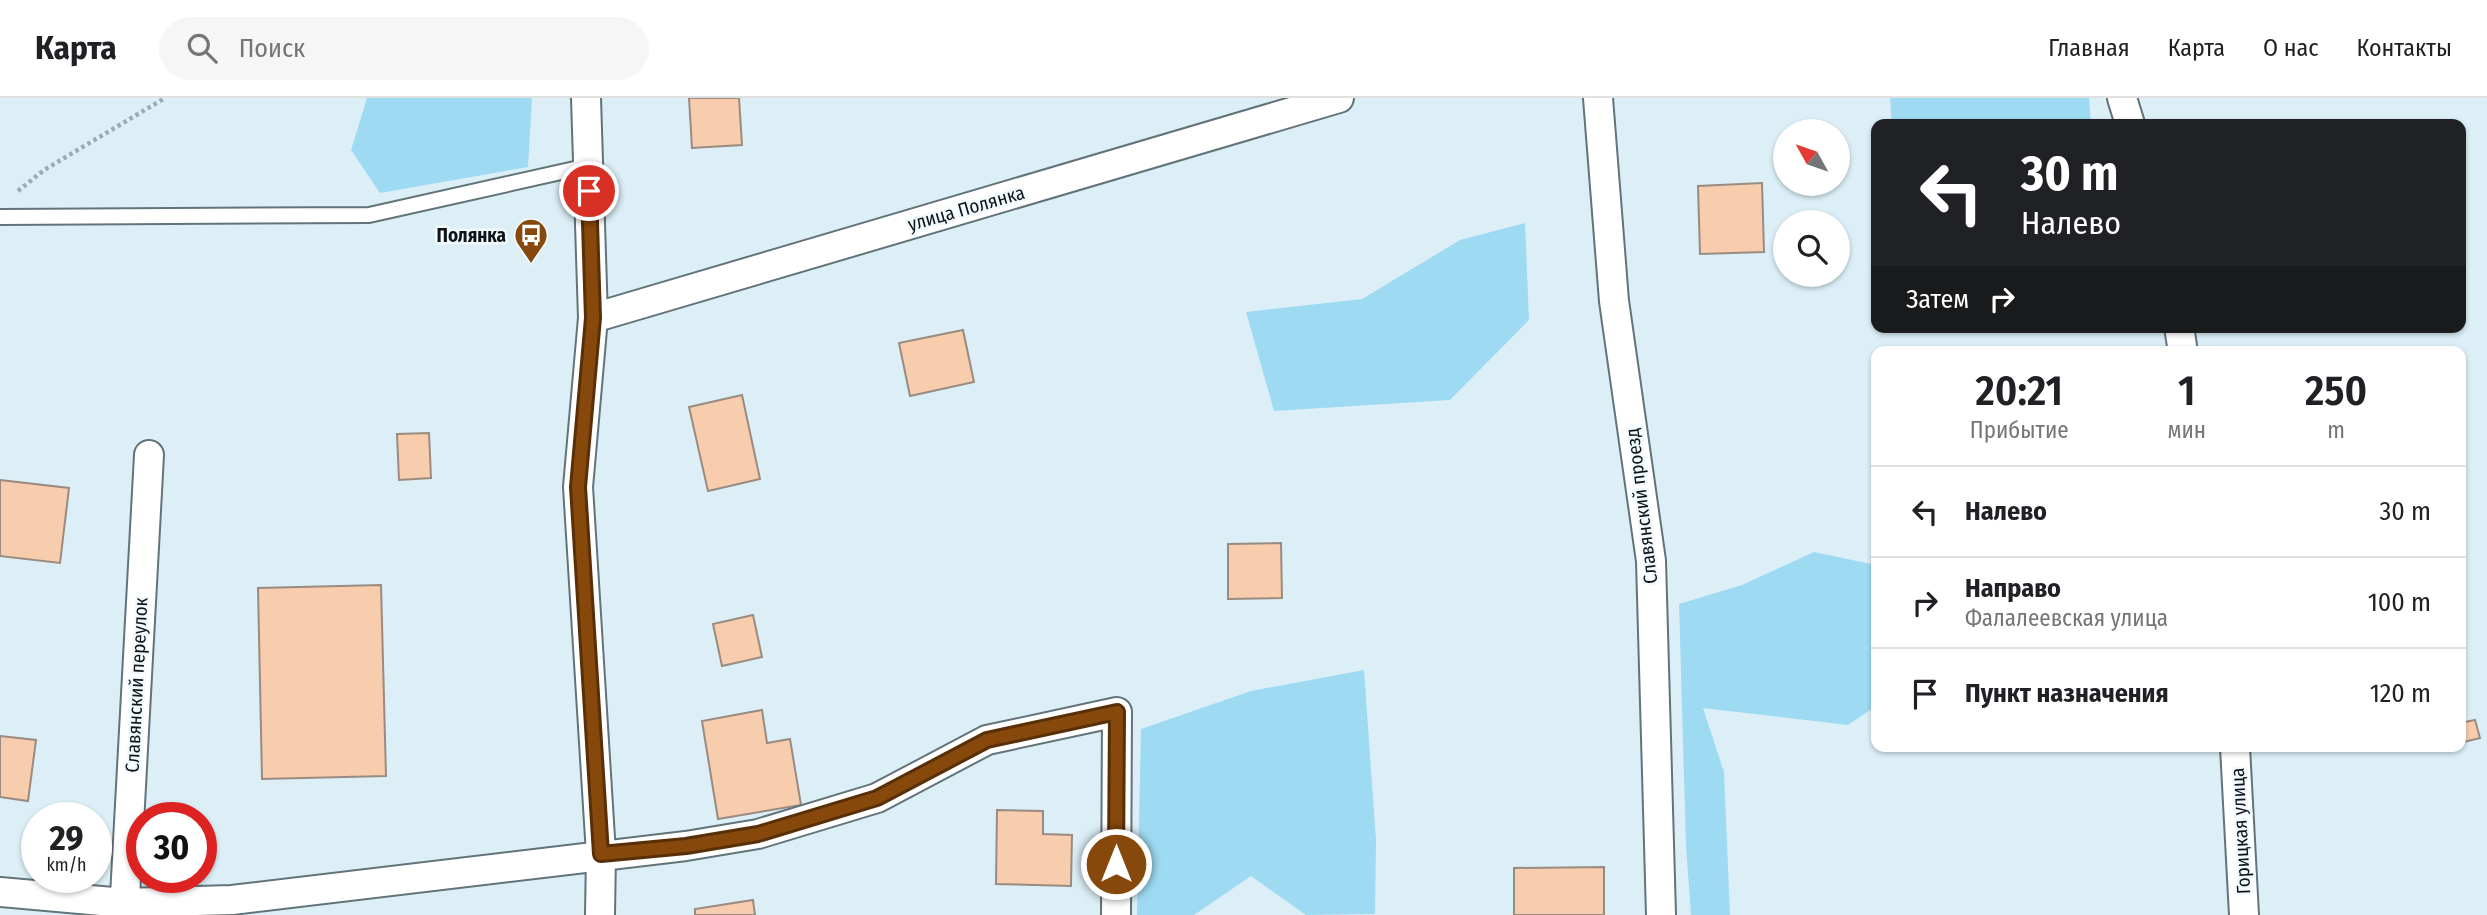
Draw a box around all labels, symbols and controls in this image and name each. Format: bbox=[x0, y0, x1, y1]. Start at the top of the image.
search box bbox=[159, 17, 649, 80]
text: Карта bbox=[35, 28, 117, 68]
icon: search bbox=[183, 29, 221, 67]
text: Поиск bbox=[239, 33, 305, 64]
text: Главная bbox=[2048, 34, 2130, 62]
text: Карта bbox=[2168, 34, 2225, 62]
text: О нас bbox=[2263, 34, 2318, 62]
text: Контакты bbox=[2356, 34, 2452, 62]
north arrow bbox=[1773, 119, 1850, 196]
map controls bbox=[1773, 119, 1850, 287]
text: 30 m bbox=[2021, 144, 2119, 203]
icon: left bbox=[1906, 147, 1997, 238]
pin bbox=[559, 161, 619, 221]
icon: arrive bbox=[570, 172, 608, 210]
street label: улица Полянка bbox=[905, 181, 1027, 236]
text: Налево bbox=[2021, 204, 2121, 242]
button: search bbox=[1773, 210, 1850, 287]
bus stop icon: Полянка bbox=[512, 216, 550, 265]
place label: Полянка bbox=[436, 224, 506, 247]
icon: right bbox=[1983, 280, 2021, 318]
text: Затем bbox=[1906, 284, 1969, 315]
text: 20:21 bbox=[1976, 366, 2063, 416]
text: 1 bbox=[2178, 366, 2196, 416]
text: 250 bbox=[2305, 366, 2367, 416]
text: Прибытие bbox=[1970, 416, 2069, 444]
text: мин bbox=[2167, 416, 2206, 444]
text: m bbox=[2327, 416, 2345, 444]
street label: Славянский проезд bbox=[1621, 427, 1662, 585]
icon: left bbox=[1906, 493, 1944, 531]
text: Налево bbox=[1965, 496, 2047, 527]
text: 30 m bbox=[2380, 496, 2431, 527]
text: Направо bbox=[1965, 573, 2061, 604]
icon: right bbox=[1906, 584, 1944, 622]
text: 100 m bbox=[2368, 587, 2431, 618]
street label: Славянский переулок bbox=[120, 597, 153, 773]
text: Фалалеевская улица bbox=[1965, 604, 2168, 632]
icon: arrive bbox=[1906, 675, 1944, 713]
text: Пункт назначения bbox=[1965, 678, 2169, 709]
text: 120 m bbox=[2370, 678, 2431, 709]
street label: Горицкая улица bbox=[2226, 767, 2255, 895]
speed limit sign: 30 bbox=[126, 802, 217, 893]
text: 29 bbox=[49, 817, 84, 859]
position arrow bbox=[1079, 827, 1153, 901]
text: km/h bbox=[46, 854, 87, 876]

